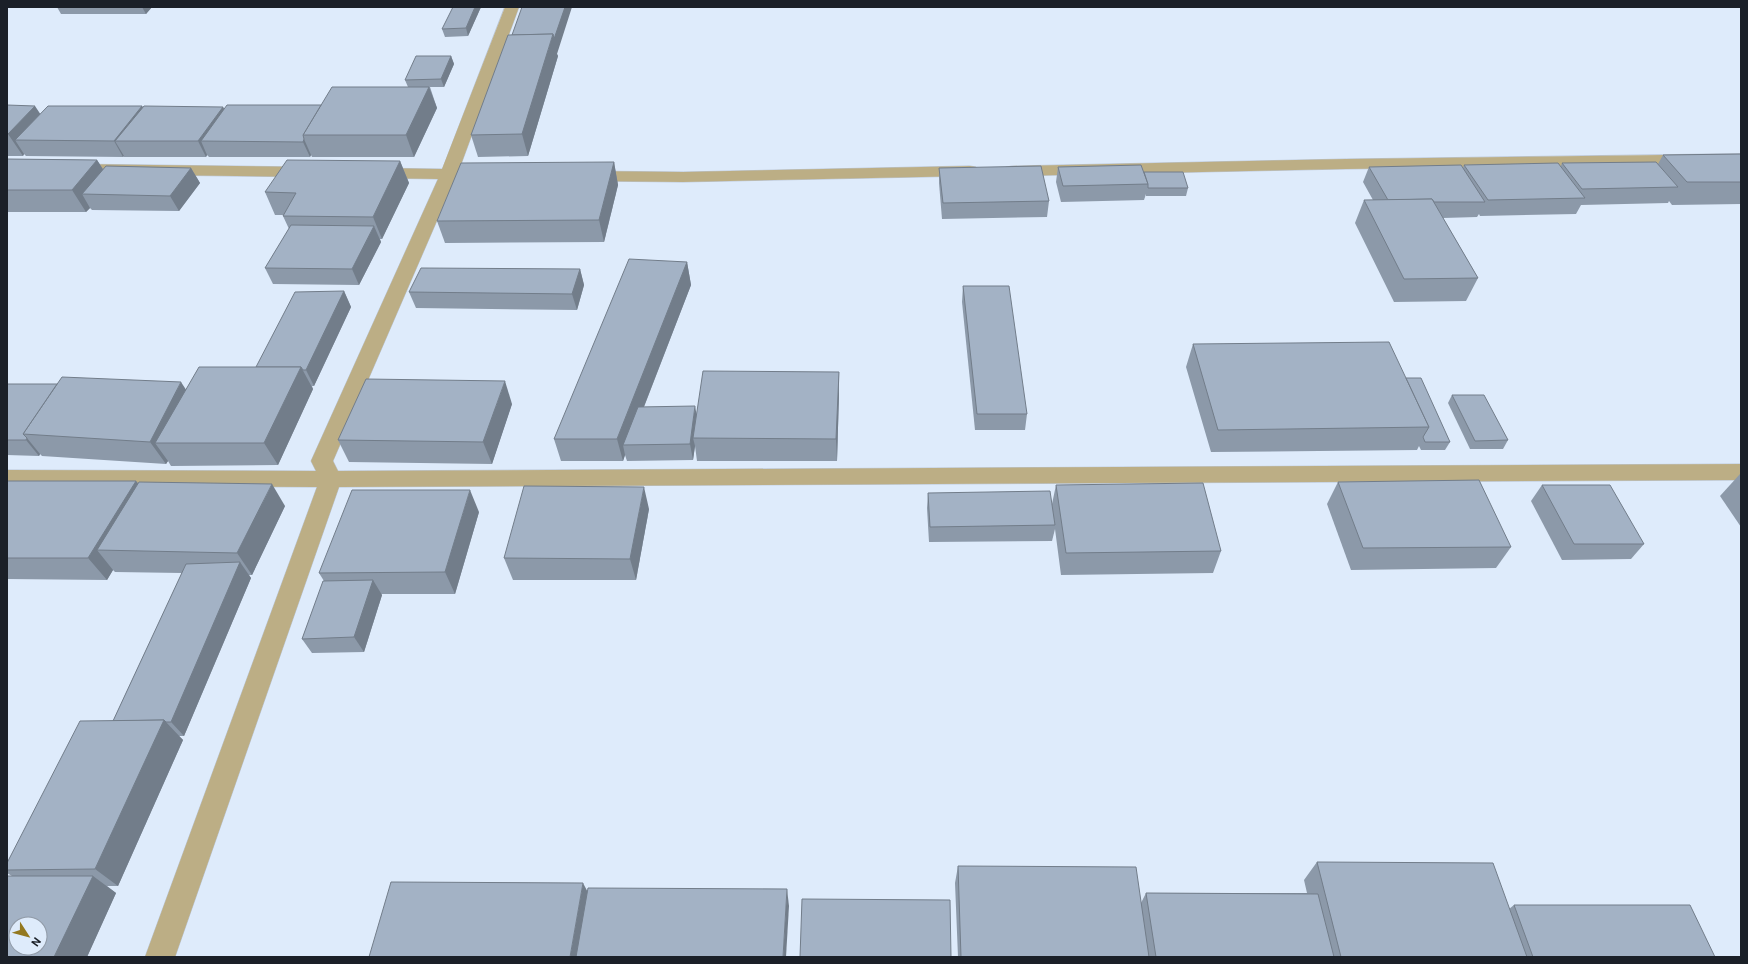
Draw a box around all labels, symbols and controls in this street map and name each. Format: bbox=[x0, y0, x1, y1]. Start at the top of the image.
north arrow bbox=[8, 916, 48, 956]
text: N bbox=[28, 935, 43, 949]

